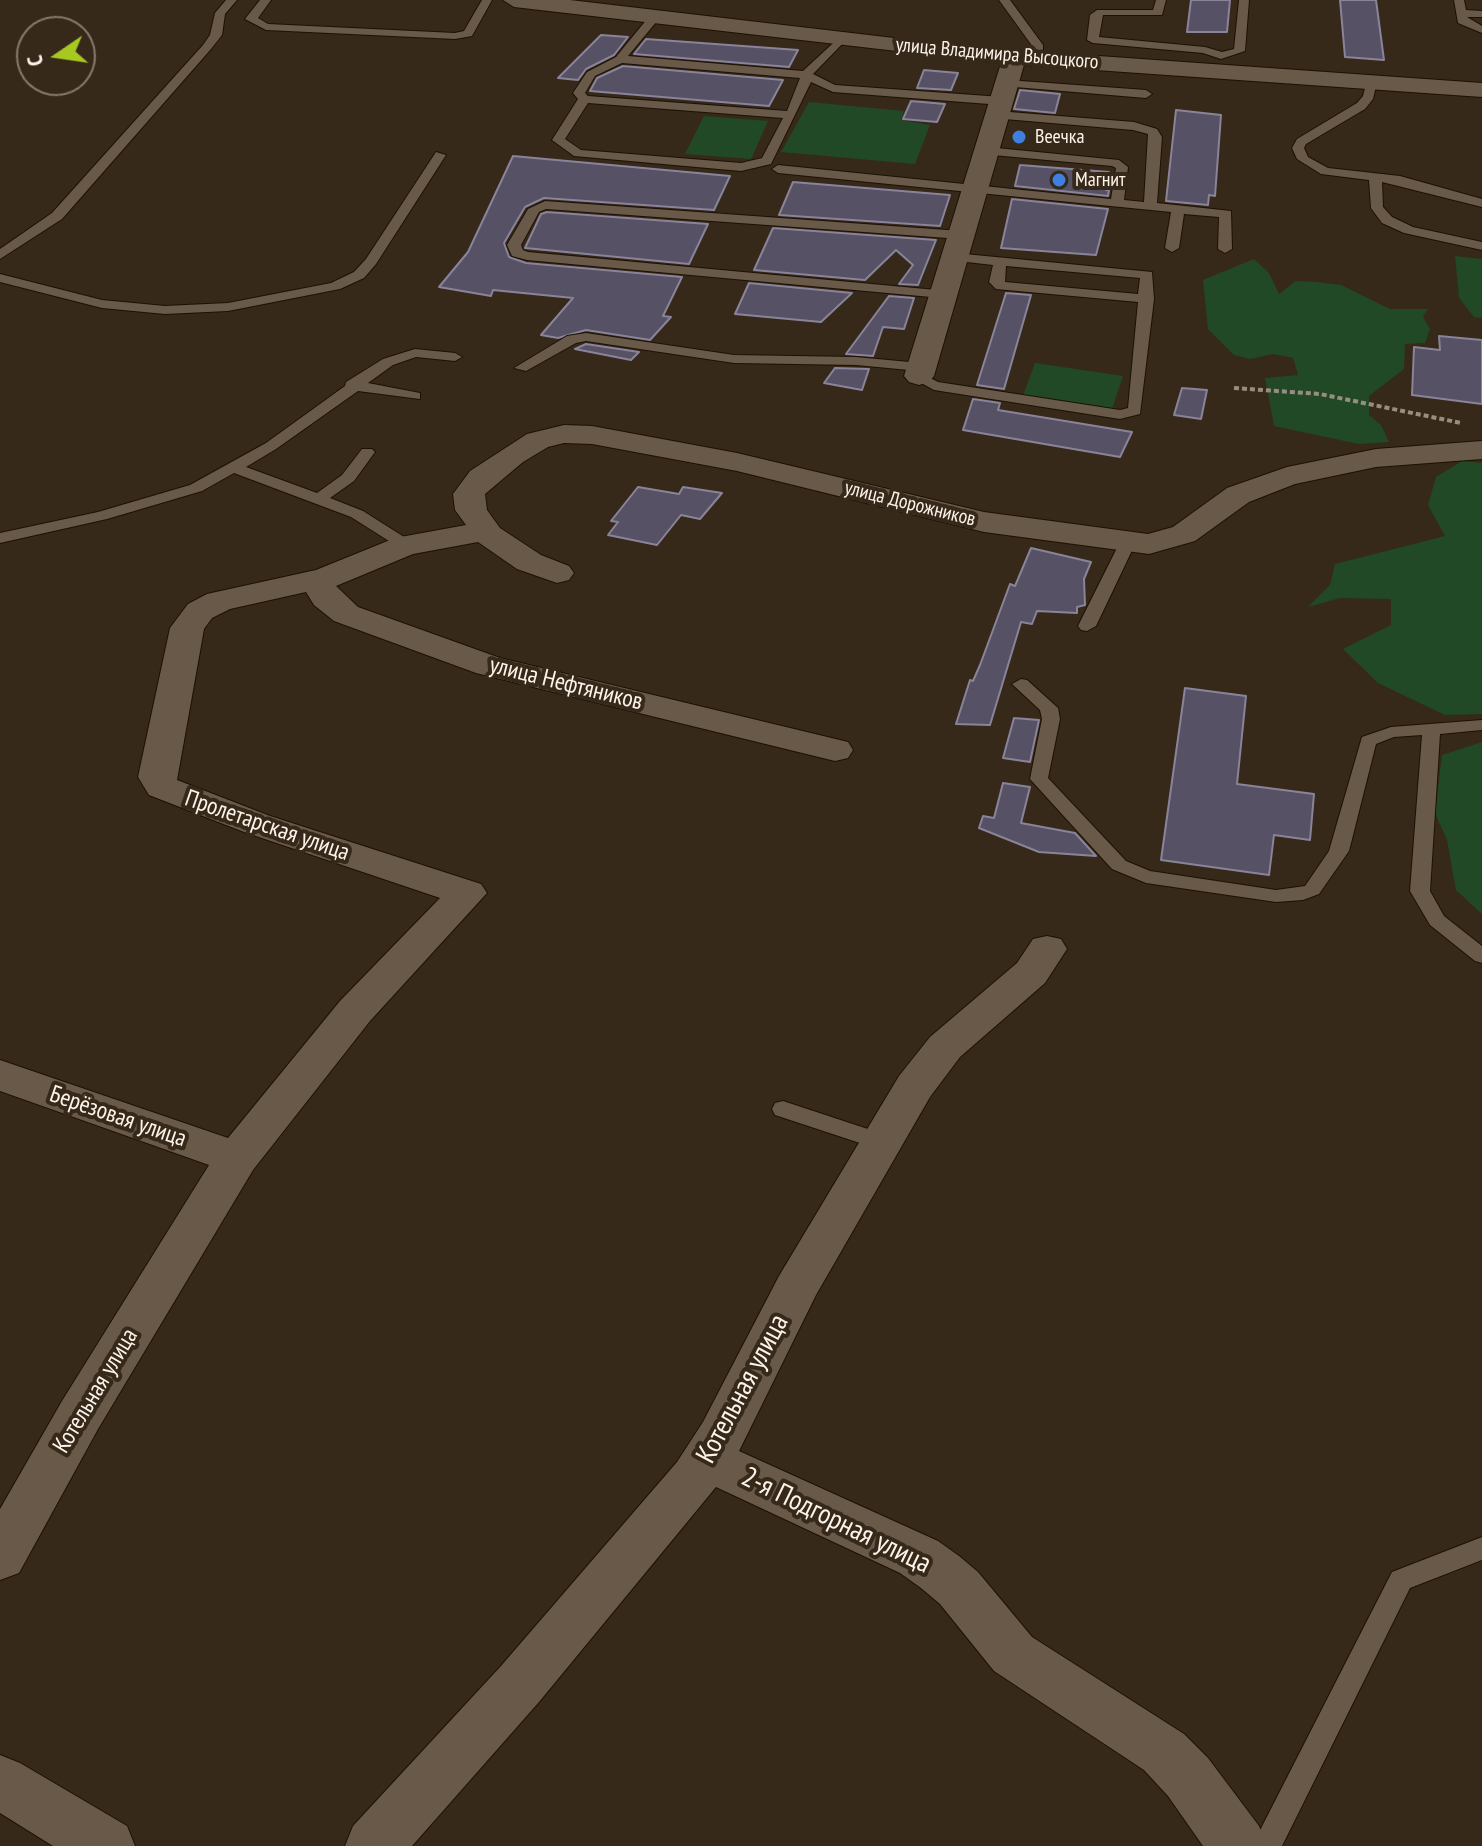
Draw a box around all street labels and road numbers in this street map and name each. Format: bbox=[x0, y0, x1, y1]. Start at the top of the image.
street label: улица Владимира Высоцкого bbox=[895, 33, 1099, 75]
street label: улица Дорожников bbox=[842, 476, 978, 532]
street label: улица Нефтяников bbox=[486, 651, 646, 717]
street label: Пролетарская улица bbox=[181, 784, 353, 868]
street label: Берёзовая улица bbox=[46, 1080, 190, 1154]
street label: Котельная улица bbox=[690, 1309, 796, 1469]
street label: Котельная улица bbox=[48, 1324, 144, 1458]
street label: 2-я Подгорная улица bbox=[736, 1461, 936, 1581]

